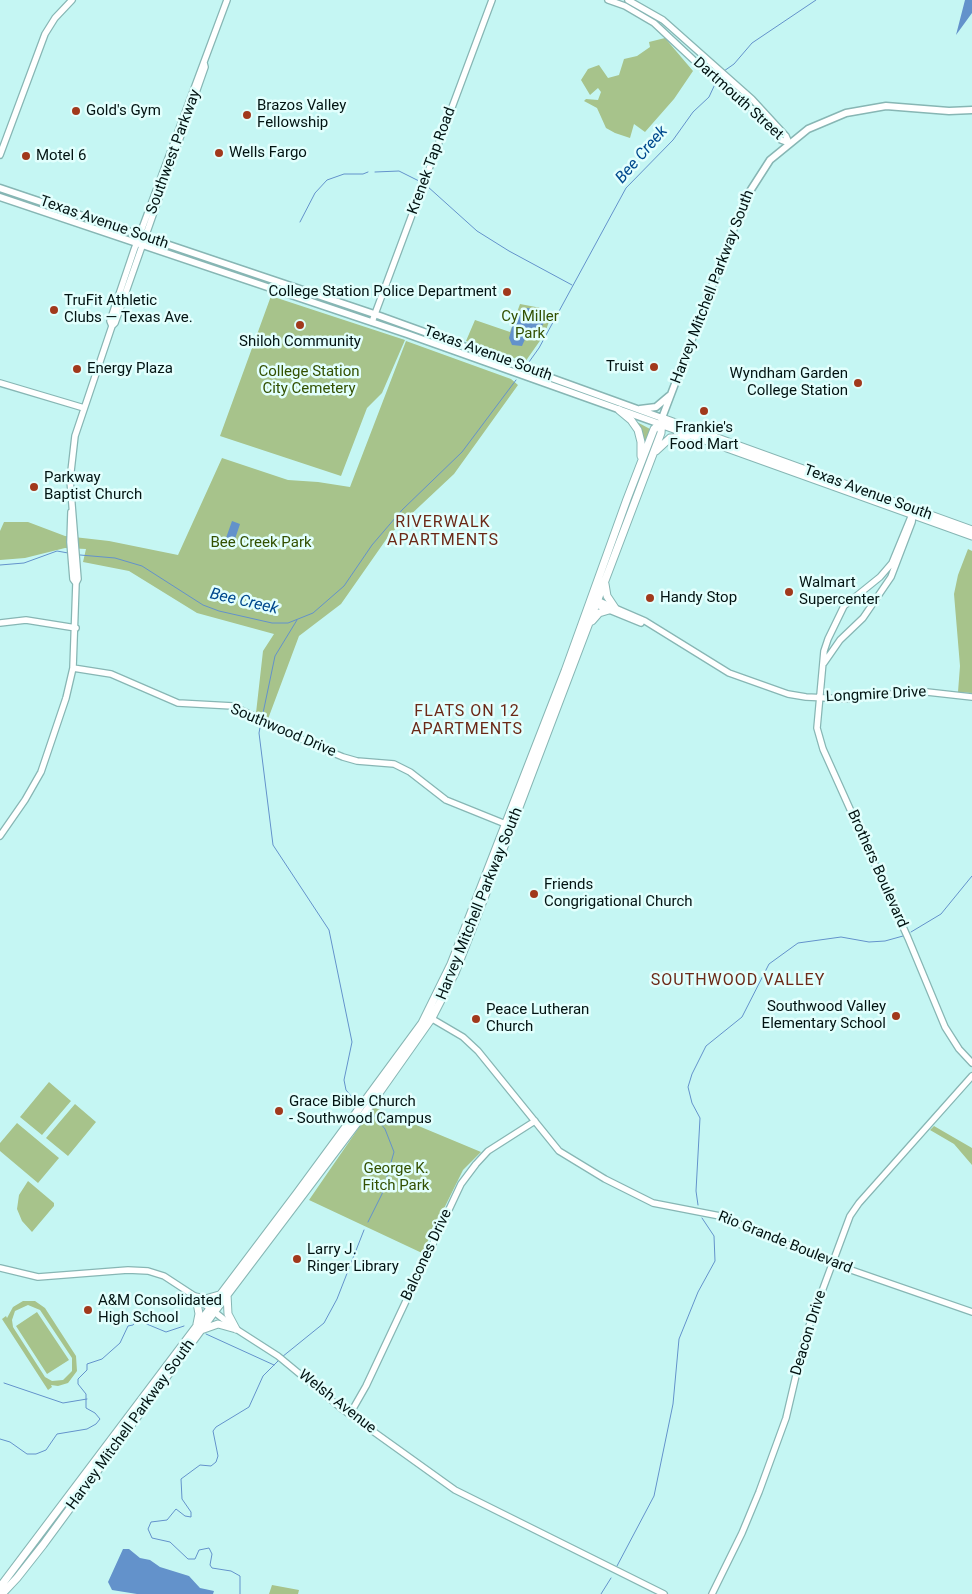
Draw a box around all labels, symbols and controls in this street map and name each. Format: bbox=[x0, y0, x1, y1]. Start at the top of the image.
street label: Dartmouth Street bbox=[689, 54, 787, 144]
street label: Southwest Parkway bbox=[143, 87, 205, 217]
place label: Brazos Valley Fellowship bbox=[257, 97, 346, 132]
place label: Gold's Gym bbox=[86, 102, 161, 120]
marker: Gold's Gym bbox=[70, 105, 82, 117]
street label: Krenek Tap Road bbox=[404, 105, 460, 217]
marker: Brazos Valley Fellowship bbox=[241, 109, 253, 121]
water label: Bee Creek bbox=[612, 122, 672, 188]
place label: Wells Fargo bbox=[229, 144, 307, 162]
place label: Motel 6 bbox=[36, 147, 86, 165]
marker: Wells Fargo bbox=[213, 147, 225, 159]
marker: Motel 6 bbox=[20, 150, 32, 162]
street label: Harvey Mitchell Parkway South bbox=[668, 188, 758, 386]
street label: Texas Avenue South bbox=[37, 193, 171, 253]
place label: College Station Police Department bbox=[268, 283, 497, 301]
marker: College Station Police Department bbox=[501, 286, 513, 298]
place label: TruFit Athletic Clubs — Texas Ave. bbox=[64, 292, 193, 327]
marker: TruFit Athletic Clubs — Texas Ave. bbox=[48, 304, 60, 316]
park label: Cy Miller Park bbox=[501, 308, 559, 343]
marker: Shiloh Community bbox=[294, 319, 306, 331]
street label: Texas Avenue South bbox=[422, 322, 554, 386]
place label: Shiloh Community bbox=[239, 333, 361, 351]
place label: Truist bbox=[606, 358, 644, 376]
place label: Energy Plaza bbox=[87, 360, 173, 378]
marker: Truist bbox=[648, 361, 660, 373]
marker: Energy Plaza bbox=[71, 363, 83, 375]
park label: College Station City Cemetery bbox=[258, 363, 360, 398]
place label: Wyndham Garden College Station bbox=[730, 365, 848, 400]
marker: Wyndham Garden College Station bbox=[852, 377, 864, 389]
marker: Frankie's Food Mart bbox=[698, 405, 710, 417]
place label: Frankie's Food Mart bbox=[669, 419, 739, 454]
street label: Texas Avenue South bbox=[802, 461, 934, 525]
place label: Parkway Baptist Church bbox=[44, 469, 142, 504]
marker: Parkway Baptist Church bbox=[28, 481, 40, 493]
district label: RIVERWALK APARTMENTS bbox=[386, 513, 500, 551]
park label: Bee Creek Park bbox=[210, 534, 312, 552]
place label: Walmart Supercenter bbox=[799, 574, 880, 609]
water label: Bee Creek bbox=[208, 585, 280, 619]
marker: Walmart Supercenter bbox=[783, 586, 795, 598]
place label: Handy Stop bbox=[660, 589, 737, 607]
marker: Handy Stop bbox=[644, 592, 656, 604]
street label: Longmire Drive bbox=[825, 683, 927, 707]
street label: Southwood Drive bbox=[227, 701, 339, 761]
district label: FLATS ON 12 APARTMENTS bbox=[410, 702, 524, 740]
street label: Harvey Mitchell Parkway South bbox=[433, 805, 527, 1003]
street label: Brothers Boulevard bbox=[843, 807, 911, 931]
place label: Friends Congrigational Church bbox=[544, 876, 693, 911]
marker: Friends Congrigational Church bbox=[528, 888, 540, 900]
district label: SOUTHWOOD VALLEY bbox=[649, 971, 827, 991]
place label: Southwood Valley Elementary School bbox=[762, 998, 886, 1033]
place label: Peace Lutheran Church bbox=[486, 1001, 589, 1036]
marker: Southwood Valley Elementary School bbox=[890, 1010, 902, 1022]
marker: Peace Lutheran Church bbox=[470, 1013, 482, 1025]
place label: Grace Bible Church - Southwood Campus bbox=[289, 1093, 432, 1128]
marker: Grace Bible Church - Southwood Campus bbox=[273, 1105, 285, 1117]
park label: George K. Fitch Park bbox=[363, 1160, 429, 1195]
street label: Balcones Drive bbox=[398, 1206, 456, 1304]
street label: Rio Grande Boulevard bbox=[715, 1208, 855, 1278]
place label: Larry J. Ringer Library bbox=[307, 1241, 399, 1276]
marker: Larry J. Ringer Library bbox=[291, 1253, 303, 1265]
street label: Deacon Drive bbox=[788, 1288, 830, 1378]
place label: A&M Consolidated High School bbox=[98, 1292, 222, 1327]
marker: A&M Consolidated High School bbox=[82, 1304, 94, 1316]
street label: Harvey Mitchell Parkway South bbox=[63, 1336, 199, 1514]
street label: Welsh Avenue bbox=[295, 1366, 379, 1438]

